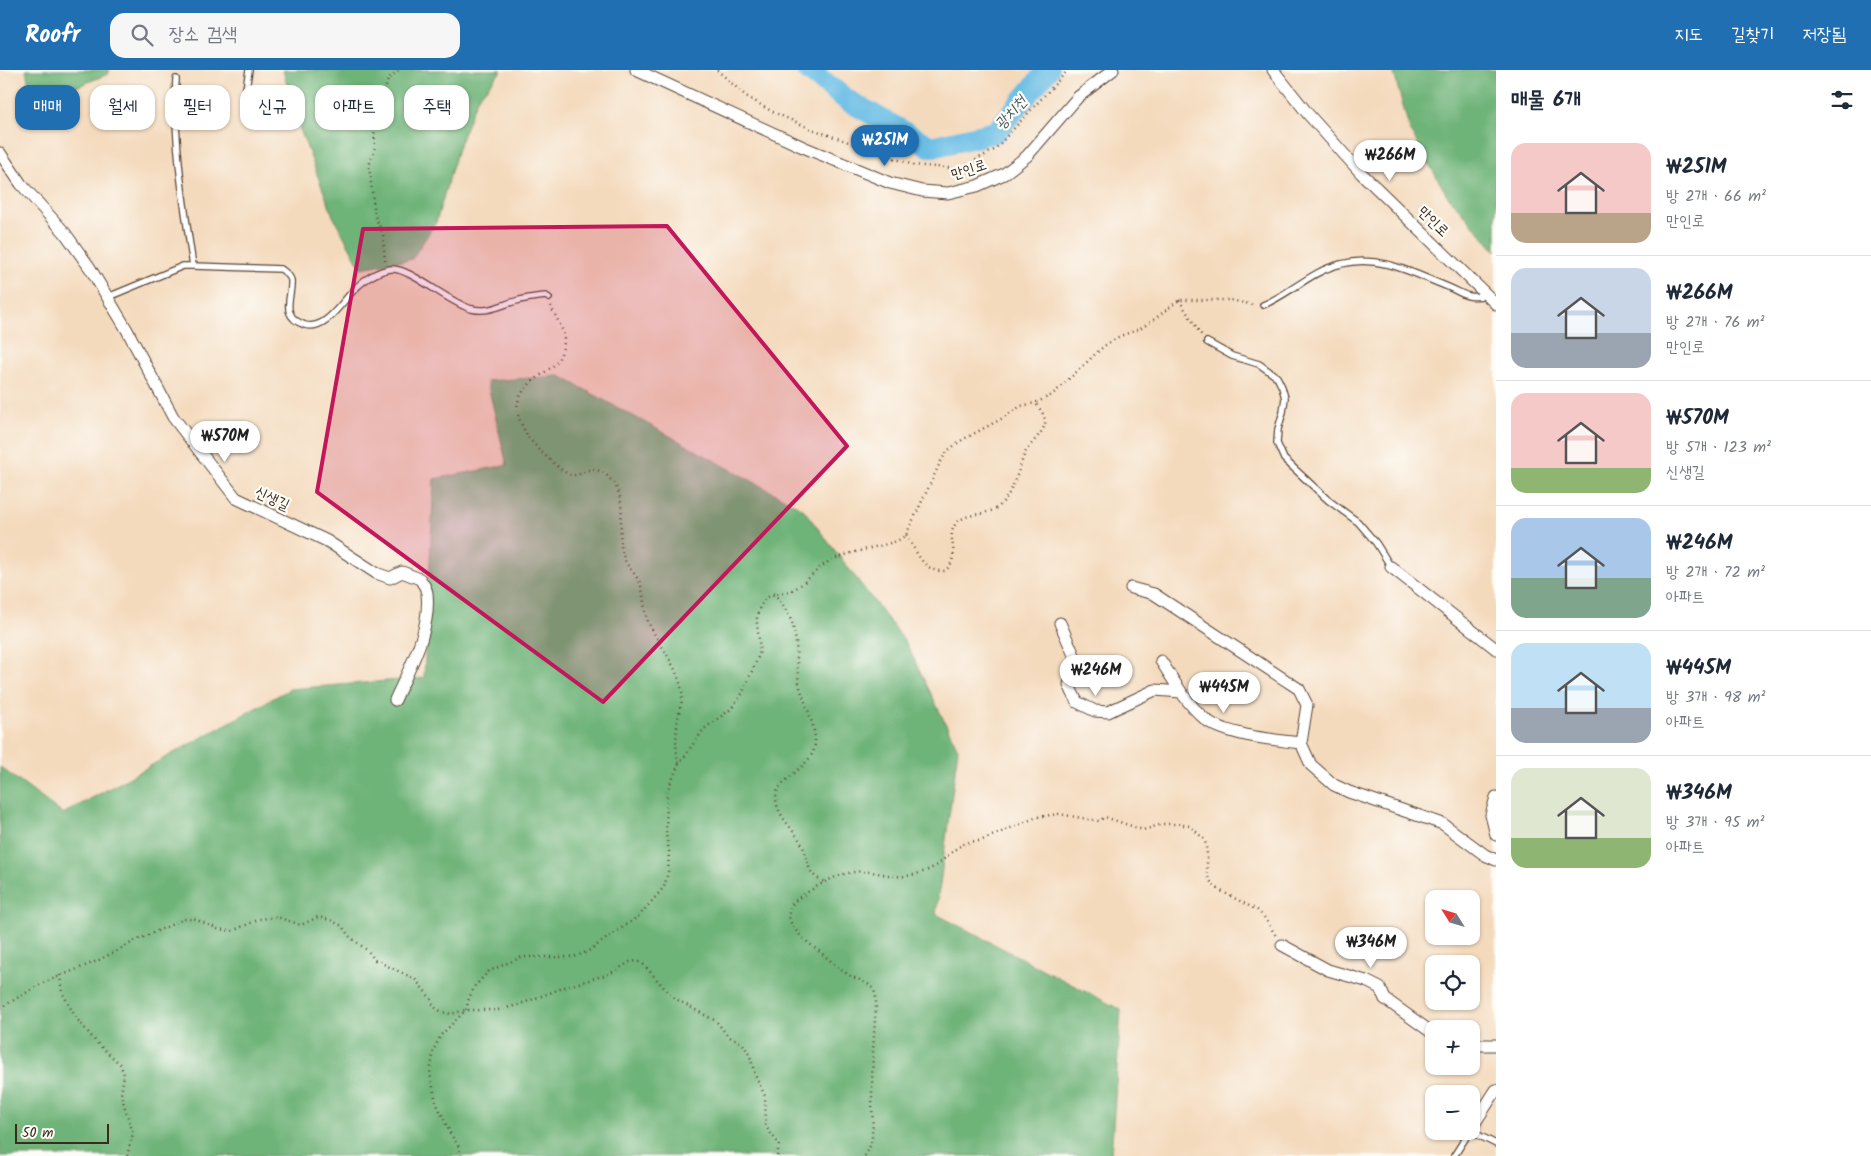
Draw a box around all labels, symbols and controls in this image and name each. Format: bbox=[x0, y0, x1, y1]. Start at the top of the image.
search box bbox=[110, 13, 460, 58]
text: Roofr bbox=[25, 16, 80, 55]
text: 장소 검색 bbox=[168, 20, 237, 50]
icon: search bbox=[128, 21, 156, 49]
text: 지도 bbox=[1674, 21, 1703, 50]
text: 길찾기 bbox=[1731, 21, 1775, 50]
text: 저장됨 bbox=[1803, 21, 1846, 50]
text: 매물 6개 bbox=[1511, 84, 1581, 117]
chip: 매매 bbox=[15, 85, 80, 130]
chip: 월세 bbox=[90, 85, 155, 130]
chip: 필터 bbox=[165, 85, 230, 130]
chip: 신규 bbox=[240, 85, 305, 130]
chip: 아파트 bbox=[315, 85, 394, 130]
chip: 주택 bbox=[404, 85, 469, 130]
icon: filters bbox=[1828, 86, 1856, 114]
water label: 광치천 bbox=[989, 89, 1035, 136]
pin: ₩251M bbox=[850, 124, 920, 167]
text: ₩251M bbox=[862, 128, 908, 153]
pin: ₩266M bbox=[1355, 140, 1425, 182]
text: ₩266M bbox=[1365, 143, 1415, 168]
text: ₩251M bbox=[1666, 151, 1727, 184]
street label: 만인로 bbox=[948, 153, 990, 187]
icon: home bbox=[1551, 163, 1611, 223]
text: 방 2개 · 66 m² bbox=[1666, 184, 1766, 209]
street label: 만인로 bbox=[1412, 201, 1454, 243]
text: 만인로 bbox=[1666, 209, 1705, 234]
text: ₩266M bbox=[1666, 277, 1733, 310]
icon: home bbox=[1551, 288, 1611, 348]
text: 방 2개 · 76 m² bbox=[1666, 310, 1764, 335]
text: 만인로 bbox=[1666, 335, 1705, 360]
text: ₩570M bbox=[1666, 402, 1729, 435]
icon: home bbox=[1551, 413, 1611, 473]
pin: ₩570M bbox=[190, 420, 260, 463]
text: ₩570M bbox=[201, 424, 249, 449]
text: 방 5개 · 123 m² bbox=[1666, 435, 1771, 460]
text: 신생길 bbox=[1666, 460, 1705, 485]
street label: 신생길 bbox=[251, 480, 293, 518]
text: ₩246M bbox=[1666, 527, 1733, 560]
icon: home bbox=[1551, 538, 1611, 598]
text: 방 2개 · 72 m² bbox=[1666, 560, 1765, 585]
text: 아파트 bbox=[1666, 585, 1705, 610]
text: ₩445M bbox=[1666, 652, 1731, 685]
pin: ₩246M bbox=[1061, 654, 1131, 697]
text: ₩246M bbox=[1071, 658, 1121, 683]
icon: home bbox=[1551, 663, 1611, 723]
pin: ₩445M bbox=[1189, 672, 1259, 714]
text: ₩445M bbox=[1199, 675, 1249, 700]
text: 방 3개 · 98 m² bbox=[1666, 685, 1765, 710]
text: 아파트 bbox=[1666, 710, 1705, 735]
text: ₩346M bbox=[1666, 777, 1732, 810]
icon: home bbox=[1551, 788, 1611, 848]
text: 방 3개 · 95 m² bbox=[1666, 810, 1764, 835]
text: 아파트 bbox=[1666, 835, 1705, 860]
north arrow bbox=[1425, 890, 1480, 945]
map controls bbox=[1425, 890, 1480, 1140]
pin: ₩346M bbox=[1336, 926, 1406, 969]
text: ₩346M bbox=[1346, 930, 1396, 955]
button: locate bbox=[1425, 955, 1480, 1010]
button: + bbox=[1425, 1020, 1480, 1075]
button: − bbox=[1425, 1085, 1480, 1140]
scale bar bbox=[15, 1121, 109, 1144]
text: 50 m bbox=[22, 1122, 53, 1144]

